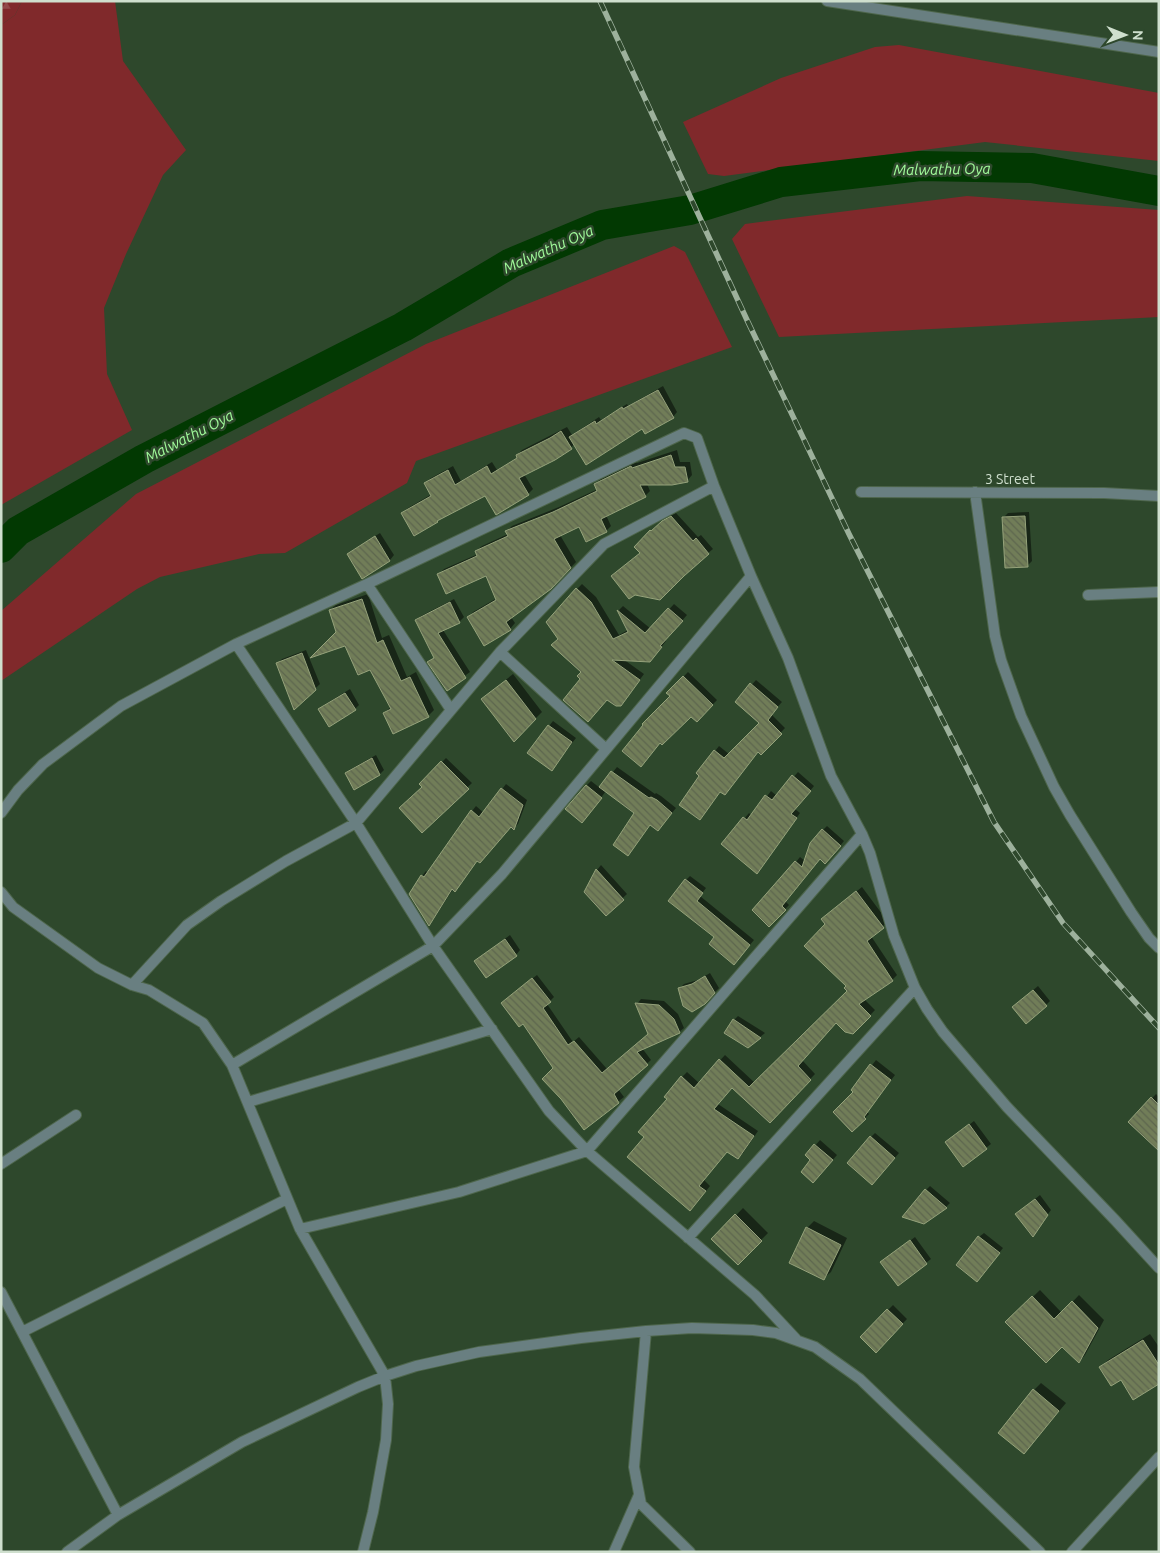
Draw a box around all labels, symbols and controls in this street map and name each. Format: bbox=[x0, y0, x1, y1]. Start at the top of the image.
north arrow bbox=[1100, 10, 1150, 60]
text: N bbox=[1130, 30, 1146, 41]
water label: Malwathu Oya bbox=[893, 160, 991, 178]
water label: Malwathu Oya bbox=[500, 222, 596, 276]
water label: Malwathu Oya bbox=[142, 406, 236, 466]
street label: 3 Street bbox=[985, 471, 1036, 487]

